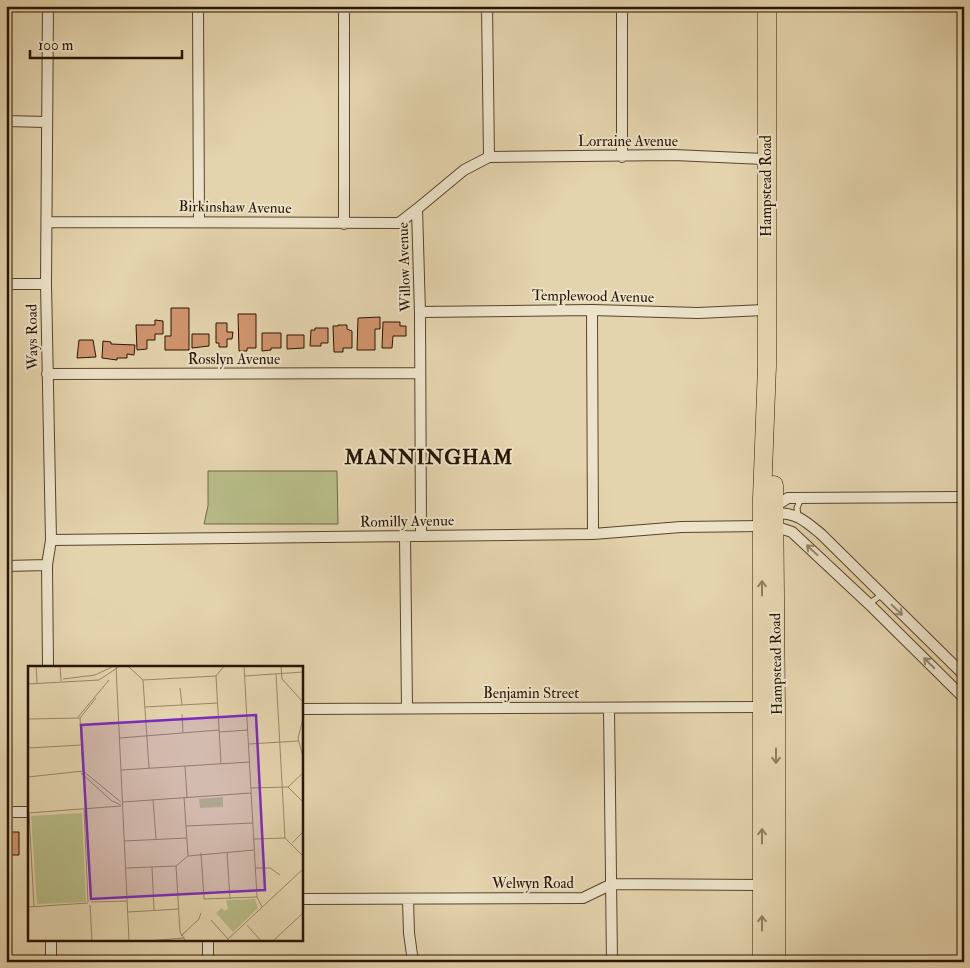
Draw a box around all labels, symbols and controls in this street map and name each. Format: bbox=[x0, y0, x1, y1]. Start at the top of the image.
scale bar bbox=[30, 28, 182, 60]
text: 100 m bbox=[38, 36, 74, 55]
street label: Lorraine Avenue bbox=[578, 132, 678, 151]
street label: Hampstead Road bbox=[757, 134, 777, 237]
street label: Birkinshaw Avenue bbox=[178, 197, 292, 218]
street label: Willow Avenue bbox=[393, 222, 416, 313]
street label: Templewood Avenue bbox=[532, 286, 654, 308]
street label: Ways Road bbox=[22, 303, 43, 371]
street label: Rosslyn Avenue bbox=[188, 350, 280, 369]
district label: MANNINGHAM bbox=[344, 445, 513, 470]
street label: Romilly Avenue bbox=[360, 511, 454, 532]
one-way arrow bbox=[806, 544, 819, 556]
one-way arrow bbox=[757, 581, 767, 597]
one-way arrow bbox=[890, 604, 903, 616]
street label: Hampstead Road bbox=[766, 612, 788, 715]
one-way arrow bbox=[923, 657, 935, 669]
inset map bbox=[28, 666, 302, 940]
street label: Benjamin Street bbox=[483, 684, 579, 703]
one-way arrow bbox=[771, 747, 781, 763]
one-way arrow bbox=[757, 829, 767, 845]
street label: Welwyn Road bbox=[491, 874, 575, 893]
one-way arrow bbox=[757, 916, 767, 932]

